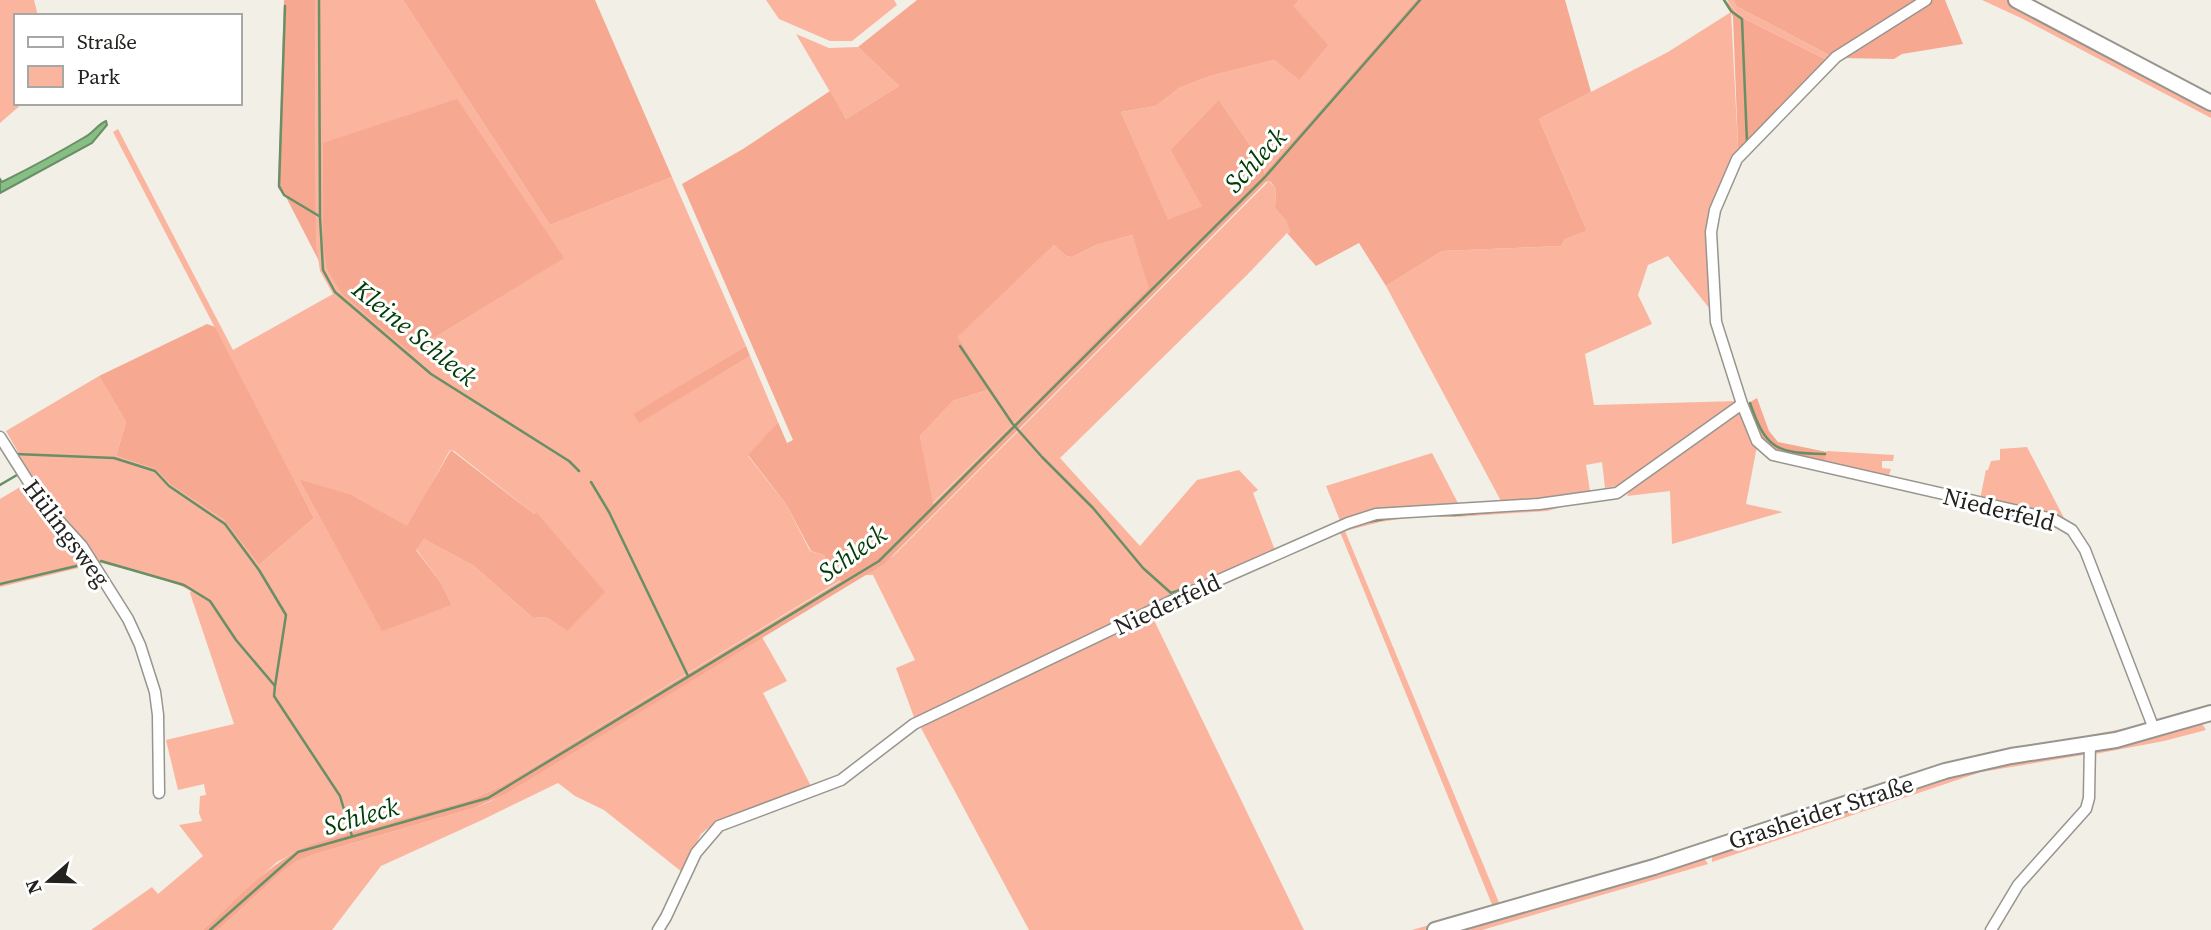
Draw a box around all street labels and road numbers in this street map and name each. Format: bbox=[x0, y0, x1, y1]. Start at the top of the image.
street label: Hülingsweg bbox=[16, 473, 118, 593]
street label: Niederfeld bbox=[1940, 479, 2059, 539]
street label: Niederfeld bbox=[1108, 565, 1226, 643]
street label: Grasheider Straße bbox=[1724, 767, 1918, 857]

